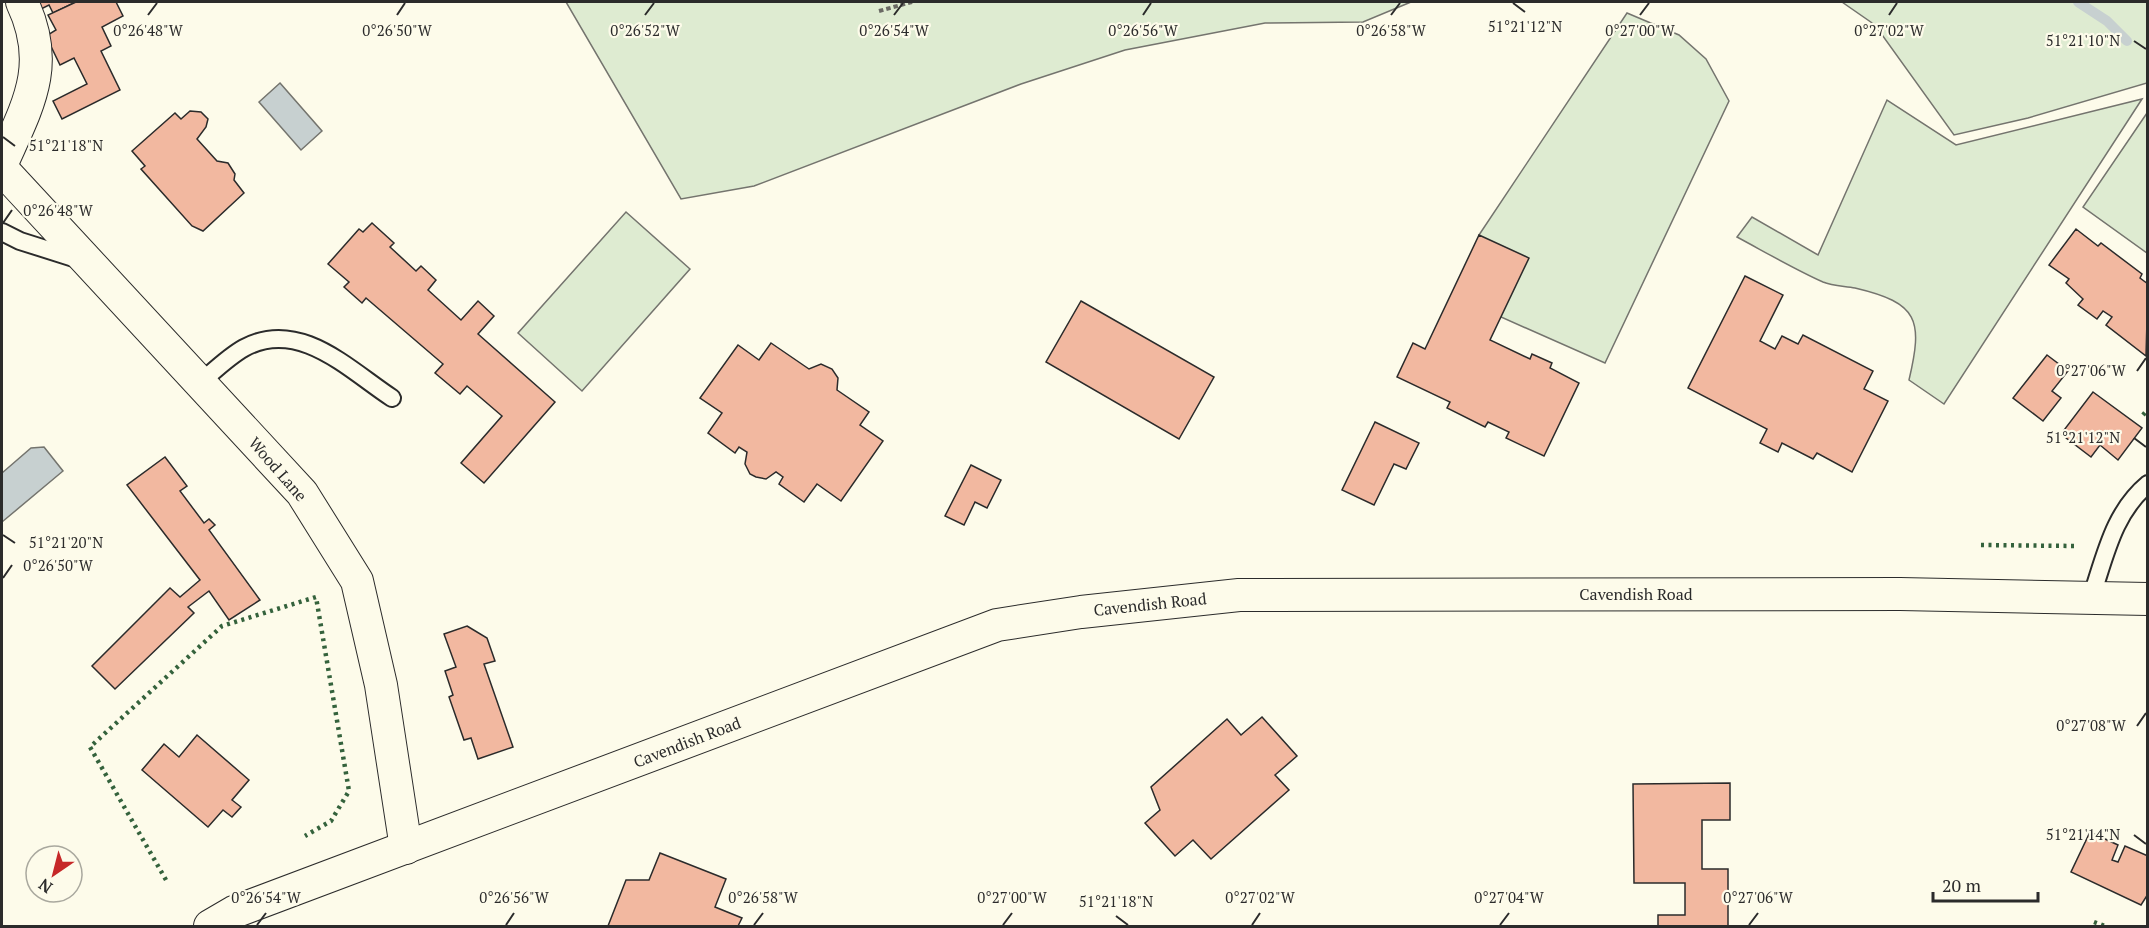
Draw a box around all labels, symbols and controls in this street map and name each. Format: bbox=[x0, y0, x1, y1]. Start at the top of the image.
text: 51°21'12"N bbox=[1488, 16, 1562, 36]
text: 0°26'48"W bbox=[113, 20, 184, 40]
text: 0°26'50"W bbox=[362, 20, 433, 40]
text: 0°26'52"W bbox=[610, 20, 681, 40]
text: 0°26'54"W bbox=[859, 20, 930, 40]
text: 0°26'56"W bbox=[1108, 20, 1179, 40]
text: 0°26'58"W bbox=[1356, 20, 1427, 40]
text: 0°27'00"W bbox=[1605, 20, 1676, 40]
text: 0°27'02"W bbox=[1854, 20, 1925, 40]
text: 51°21'10"N bbox=[2046, 30, 2120, 50]
text: 51°21'18"N bbox=[29, 135, 103, 155]
text: 0°26'48"W bbox=[23, 200, 94, 220]
text: 0°27'06"W bbox=[2056, 360, 2127, 380]
text: 51°21'12"N bbox=[2046, 427, 2120, 447]
street label: Wood Lane bbox=[244, 432, 312, 506]
text: 51°21'20"N bbox=[29, 532, 103, 552]
text: 0°26'50"W bbox=[23, 555, 94, 575]
street label: Cavendish Road bbox=[1579, 583, 1693, 605]
street label: Cavendish Road bbox=[1092, 587, 1208, 621]
street label: Cavendish Road bbox=[630, 711, 744, 773]
text: 0°27'08"W bbox=[2056, 715, 2127, 735]
text: 51°21'14"N bbox=[2046, 824, 2120, 844]
north arrow bbox=[24, 844, 84, 904]
scale bar bbox=[1933, 865, 2038, 903]
text: 20 m bbox=[1942, 873, 1982, 897]
text: N bbox=[34, 874, 57, 899]
text: 0°26'54"W bbox=[231, 887, 302, 907]
text: 0°26'56"W bbox=[479, 887, 550, 907]
text: 0°26'58"W bbox=[728, 887, 799, 907]
text: 0°27'00"W bbox=[977, 887, 1048, 907]
text: 0°27'02"W bbox=[1225, 887, 1296, 907]
text: 0°27'04"W bbox=[1474, 887, 1545, 907]
text: 0°27'06"W bbox=[1723, 887, 1794, 907]
text: 51°21'18"N bbox=[1079, 891, 1153, 911]

